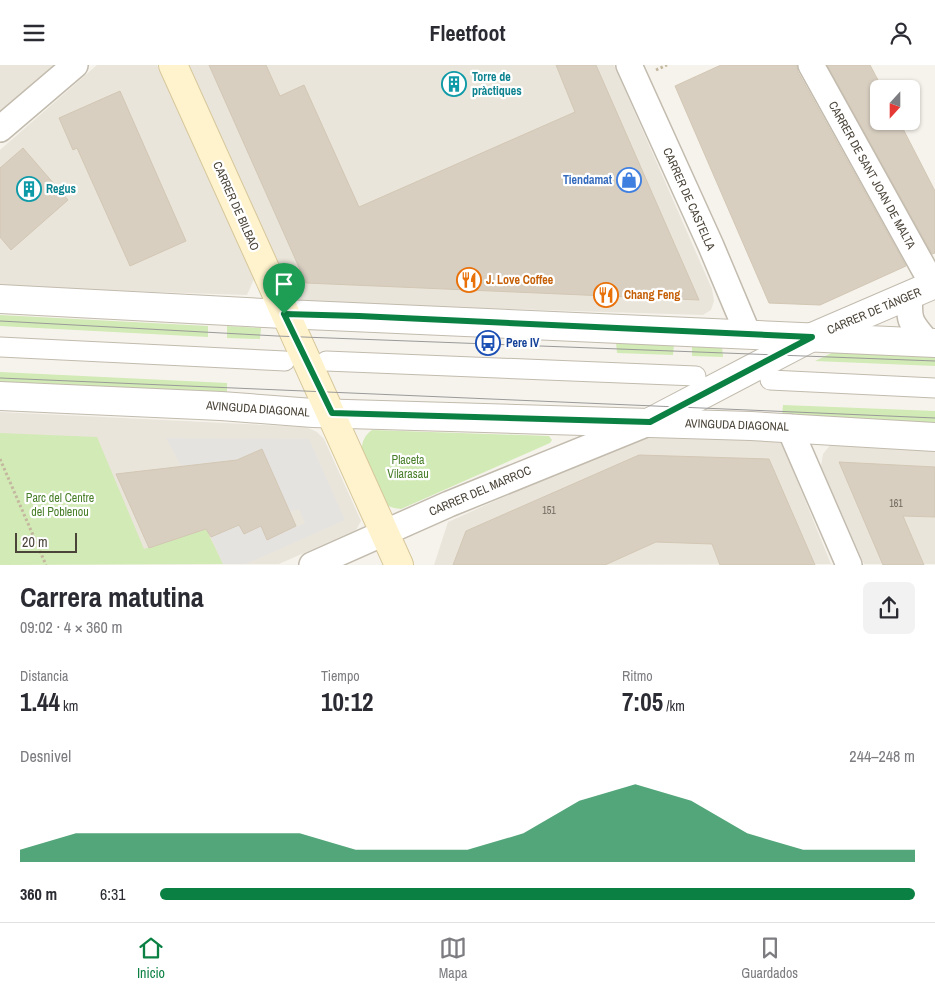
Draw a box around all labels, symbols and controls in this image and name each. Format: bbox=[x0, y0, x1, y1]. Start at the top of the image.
text: Fleetfoot bbox=[429, 18, 506, 48]
icon: menu bbox=[20, 19, 48, 47]
icon: person bbox=[887, 19, 915, 47]
place label: Torre de pràctiques bbox=[472, 69, 522, 99]
building icon: Torre de pràctiques bbox=[441, 71, 467, 97]
north arrow bbox=[870, 80, 920, 130]
map controls bbox=[870, 80, 920, 130]
street label: CARRER DE SANT JOAN DE MALTA bbox=[825, 98, 920, 252]
street label: CARRER DE CASTELLA bbox=[659, 145, 719, 253]
street label: CARRER DE BILBAO bbox=[209, 159, 263, 254]
shop icon: Tiendamat bbox=[616, 167, 642, 193]
place label: Tiendamat bbox=[563, 172, 613, 188]
building icon: Regus bbox=[16, 176, 42, 202]
place label: Regus bbox=[46, 181, 77, 197]
pin bbox=[263, 263, 305, 314]
restaurant icon: J. Love Coffee bbox=[456, 267, 482, 293]
icon: arrive bbox=[270, 270, 298, 298]
place label: J. Love Coffee bbox=[486, 272, 554, 288]
restaurant icon: Chang Feng bbox=[593, 282, 619, 308]
street label: CARRER DE TÀNGER bbox=[824, 284, 924, 338]
place label: Chang Feng bbox=[624, 287, 680, 303]
bus stop icon: Pere IV bbox=[475, 330, 501, 356]
place label: Pere IV bbox=[506, 335, 540, 351]
street label: AVINGUDA DIAGONAL bbox=[205, 397, 311, 421]
street label: AVINGUDA DIAGONAL bbox=[684, 415, 790, 435]
park label: Placeta Vilarasau bbox=[387, 452, 429, 482]
street label: CARRER DEL MARROC bbox=[426, 462, 534, 520]
park label: Parc del Centre del Poblenou bbox=[26, 490, 94, 520]
house number: 161 bbox=[889, 497, 903, 510]
house number: 151 bbox=[542, 504, 556, 517]
scale bar bbox=[15, 529, 78, 553]
text: 20 m bbox=[22, 533, 48, 551]
text: Carrera matutina bbox=[20, 578, 204, 616]
button: share bbox=[863, 582, 915, 634]
text: 09:02 · 4 × 360 m bbox=[20, 616, 123, 638]
text: Distancia bbox=[20, 667, 69, 685]
text: Tiempo bbox=[321, 667, 360, 685]
text: Ritmo bbox=[622, 667, 653, 685]
text: 1.44 bbox=[20, 685, 60, 719]
text: 10:12 bbox=[321, 685, 373, 719]
text: 7:05 bbox=[622, 685, 663, 719]
text: km bbox=[60, 697, 78, 715]
text: /km bbox=[663, 697, 685, 715]
text: Desnivel bbox=[20, 745, 71, 767]
text: 244–248 m bbox=[849, 745, 915, 767]
text: 360 m bbox=[20, 883, 57, 905]
text: 6:31 bbox=[100, 883, 126, 905]
tab: Inicio bbox=[137, 934, 165, 982]
tab: Mapa bbox=[439, 934, 467, 982]
tab: Guardados bbox=[741, 934, 798, 982]

